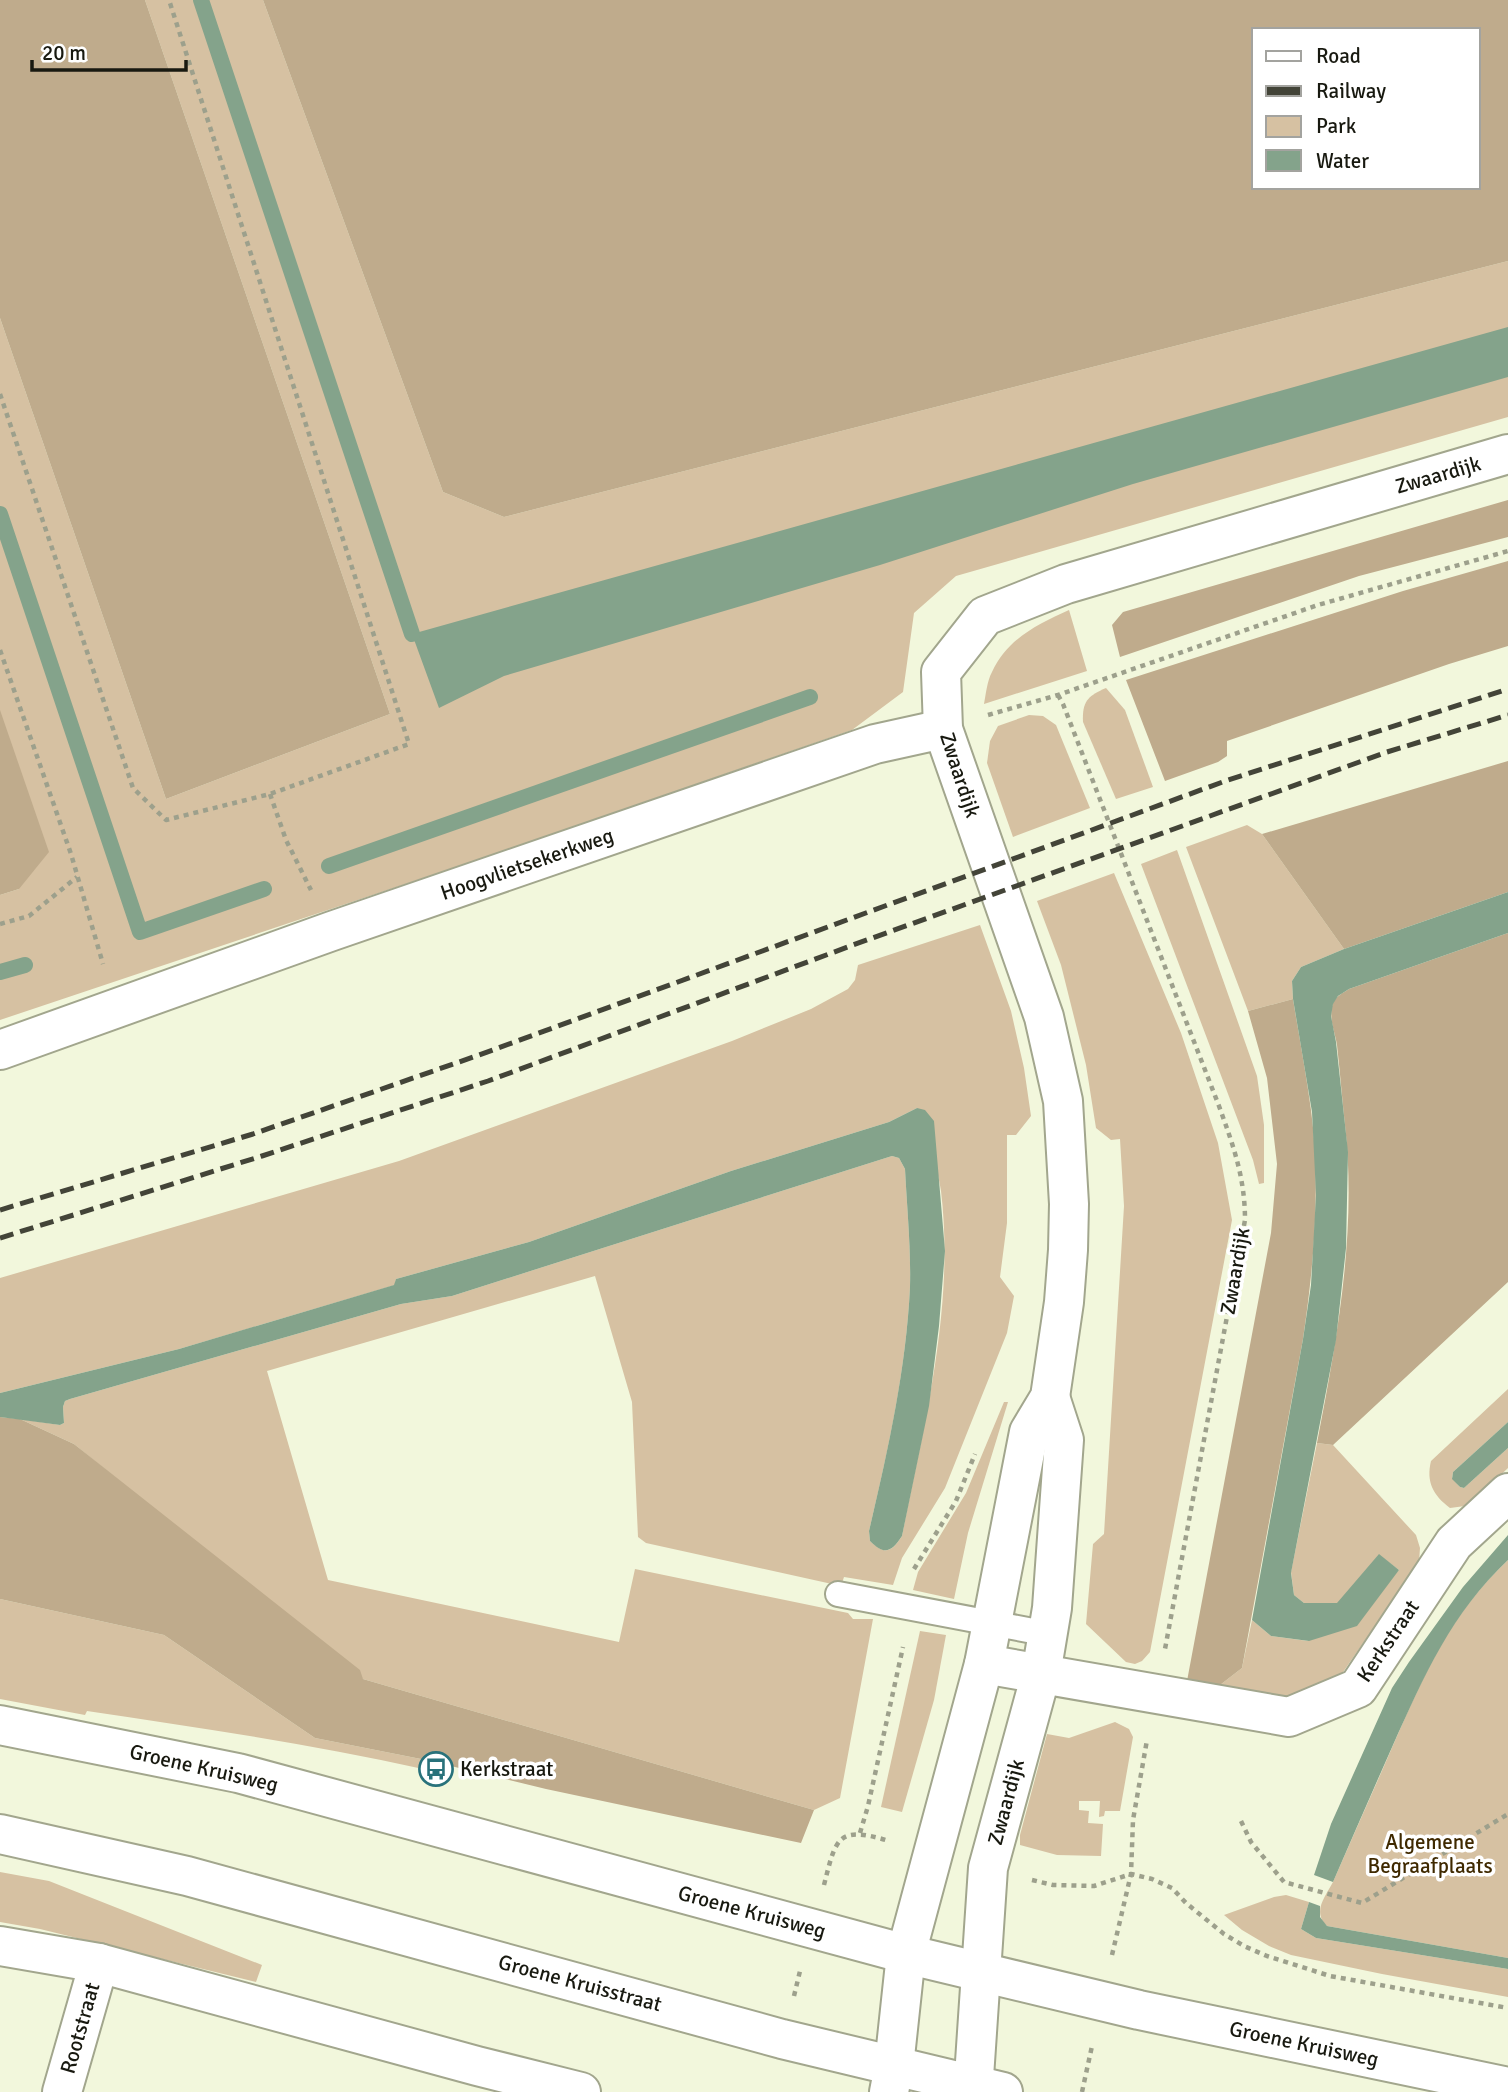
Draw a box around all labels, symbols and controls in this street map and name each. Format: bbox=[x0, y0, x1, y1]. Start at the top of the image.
scale bar bbox=[32, 28, 186, 72]
legend bbox=[1252, 28, 1480, 189]
text: 20 m bbox=[42, 40, 86, 66]
text: Road bbox=[1316, 43, 1361, 69]
text: Railway bbox=[1316, 78, 1386, 104]
text: Park bbox=[1316, 113, 1357, 139]
text: Water bbox=[1316, 148, 1369, 174]
street label: Zwaardijk bbox=[1392, 450, 1484, 500]
street label: Zwaardijk bbox=[934, 729, 986, 821]
street label: Hoogvlietsekerkweg bbox=[437, 822, 617, 906]
street label: Zwaardijk bbox=[1215, 1225, 1256, 1317]
street label: Kerkstraat bbox=[1351, 1595, 1425, 1687]
street label: Groene Kruisweg bbox=[127, 1738, 281, 1798]
bus stop icon: Kerkstraat bbox=[417, 1750, 455, 1788]
place label: Kerkstraat bbox=[460, 1756, 553, 1782]
street label: Zwaardijk bbox=[982, 1756, 1030, 1848]
park label: Algemene Begraafplaats bbox=[1367, 1829, 1493, 1879]
street label: Groene Kruisweg bbox=[675, 1880, 829, 1944]
street label: Groene Kruisstraat bbox=[496, 1949, 664, 2017]
street label: Rootstraat bbox=[55, 1979, 105, 2077]
street label: Groene Kruisweg bbox=[1227, 2015, 1381, 2073]

